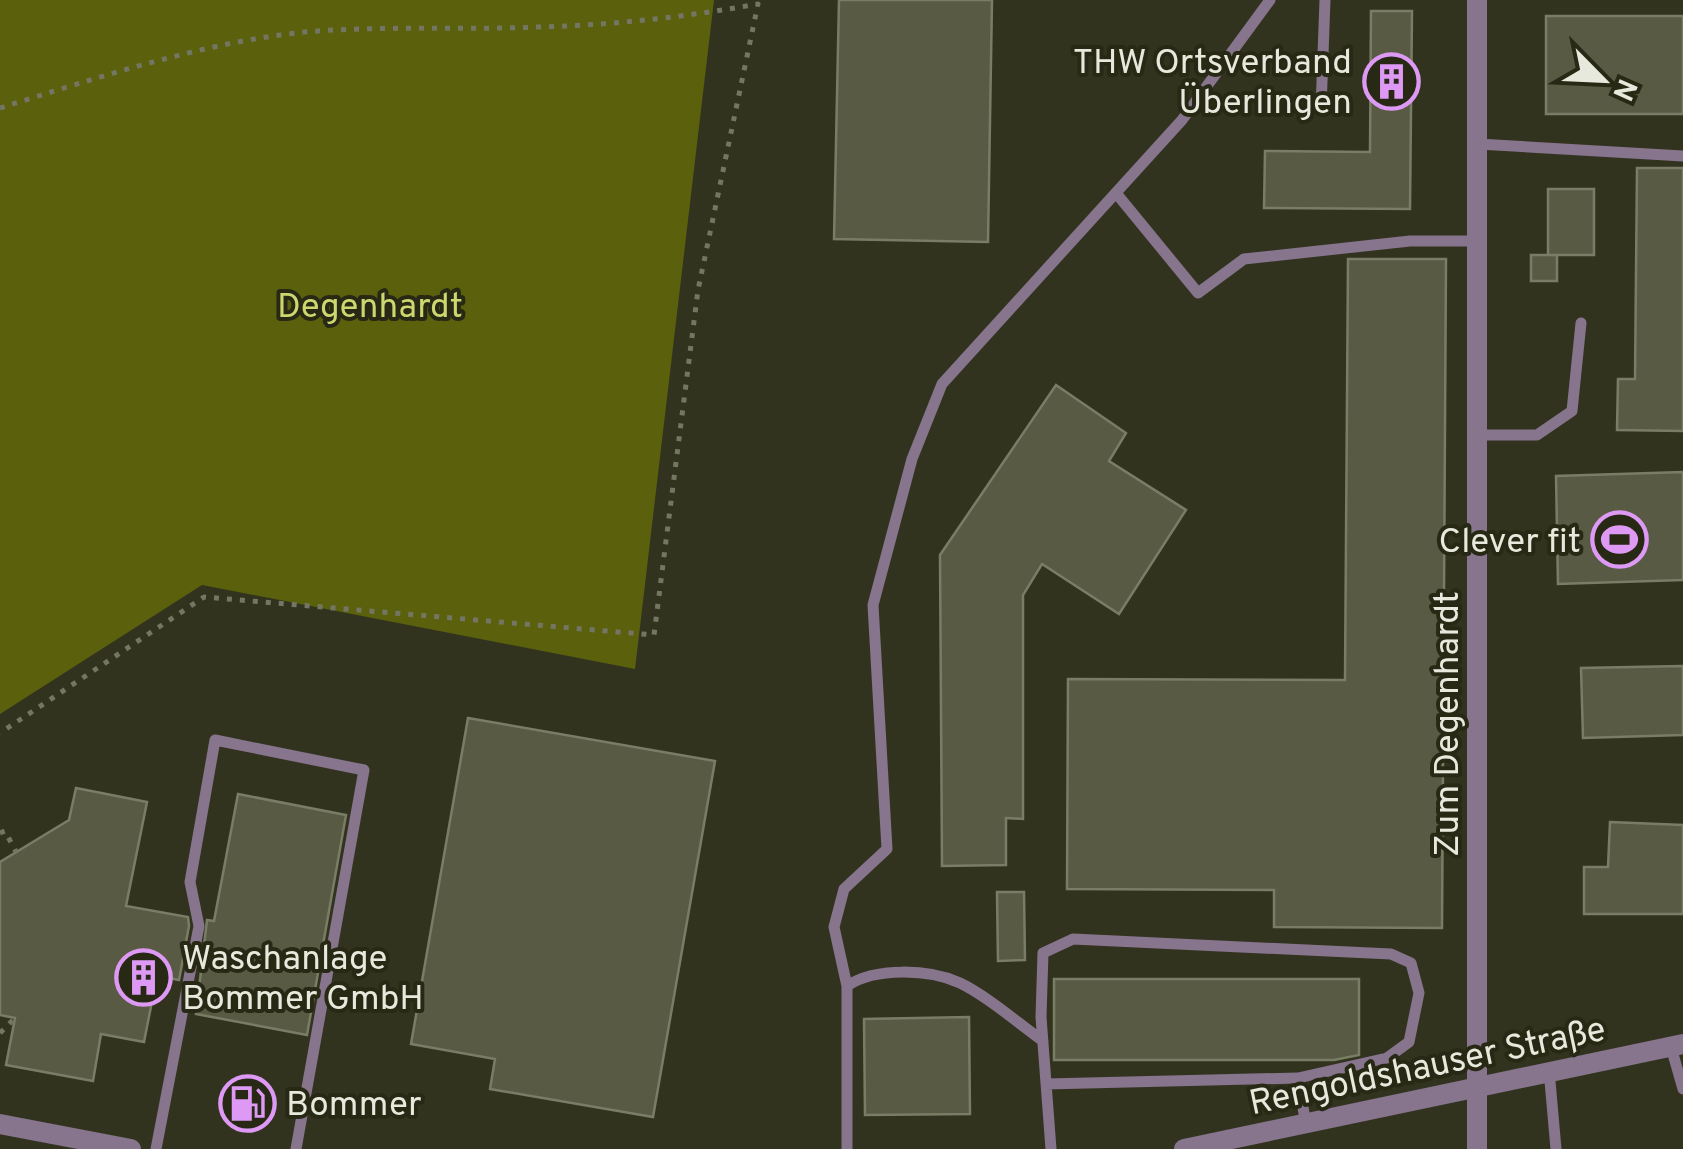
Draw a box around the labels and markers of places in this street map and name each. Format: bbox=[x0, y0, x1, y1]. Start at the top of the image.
place label: THW Ortsverband Überlingen bbox=[1073, 42, 1352, 126]
building icon: THW Ortsverband Überlingen bbox=[1361, 51, 1421, 111]
sports icon: Clever fit bbox=[1590, 510, 1650, 570]
place label: Clever fit bbox=[1439, 521, 1581, 565]
place label: Waschanlage Bommer GmbH bbox=[182, 938, 424, 1022]
building icon: Waschanlage Bommer GmbH bbox=[113, 947, 173, 1007]
fuel station icon: Bommer bbox=[217, 1073, 277, 1133]
place label: Bommer bbox=[286, 1084, 422, 1128]

